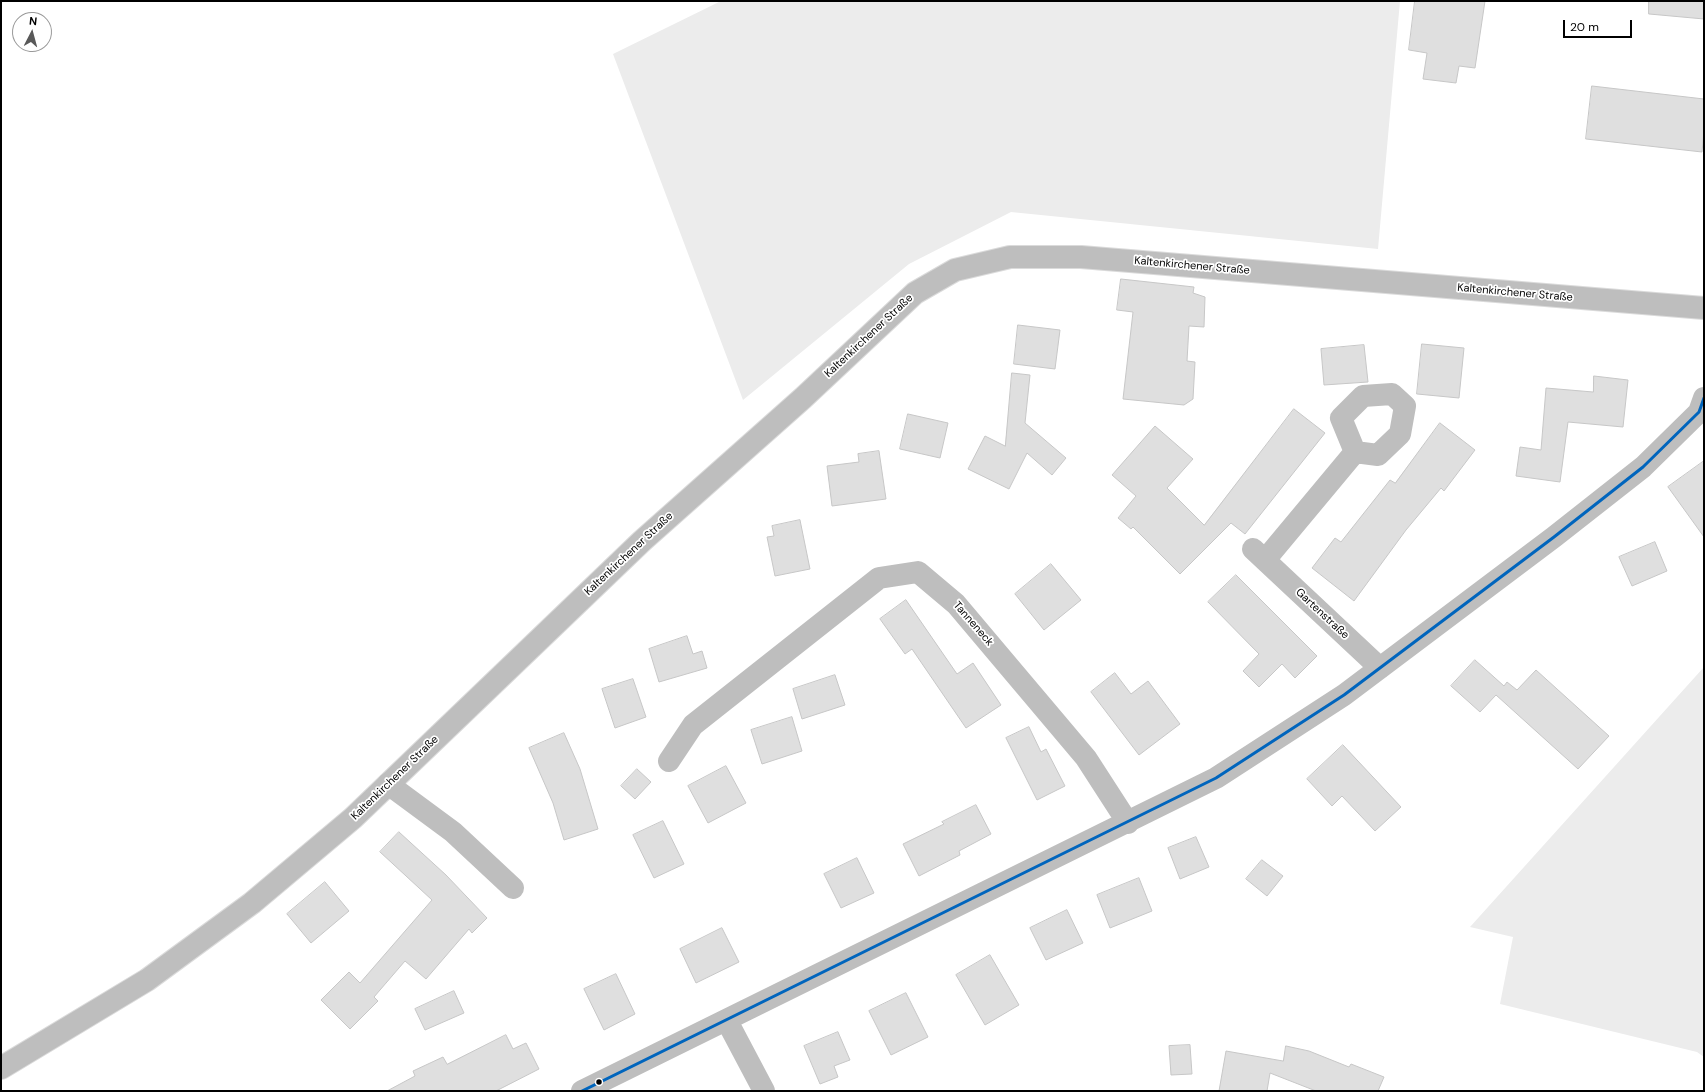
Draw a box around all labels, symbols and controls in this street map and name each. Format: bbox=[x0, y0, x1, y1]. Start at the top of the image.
north arrow bbox=[12, 12, 52, 52]
scale bar bbox=[1565, 12, 1634, 38]
text: N bbox=[28, 14, 38, 28]
text: 20 m bbox=[1570, 19, 1599, 35]
street label: Kaltenkirchener Straße bbox=[1134, 254, 1250, 278]
street label: Kaltenkirchener Straße bbox=[1457, 281, 1573, 305]
street label: Kaltenkirchener Straße bbox=[822, 292, 916, 380]
street label: Kaltenkirchener Straße bbox=[582, 510, 676, 598]
street label: Gartenstraße bbox=[1293, 586, 1351, 642]
street label: Tanneneck bbox=[950, 599, 996, 649]
street label: Kaltenkirchener Straße bbox=[349, 733, 441, 823]
unlabelled marker bbox=[594, 1077, 604, 1087]

